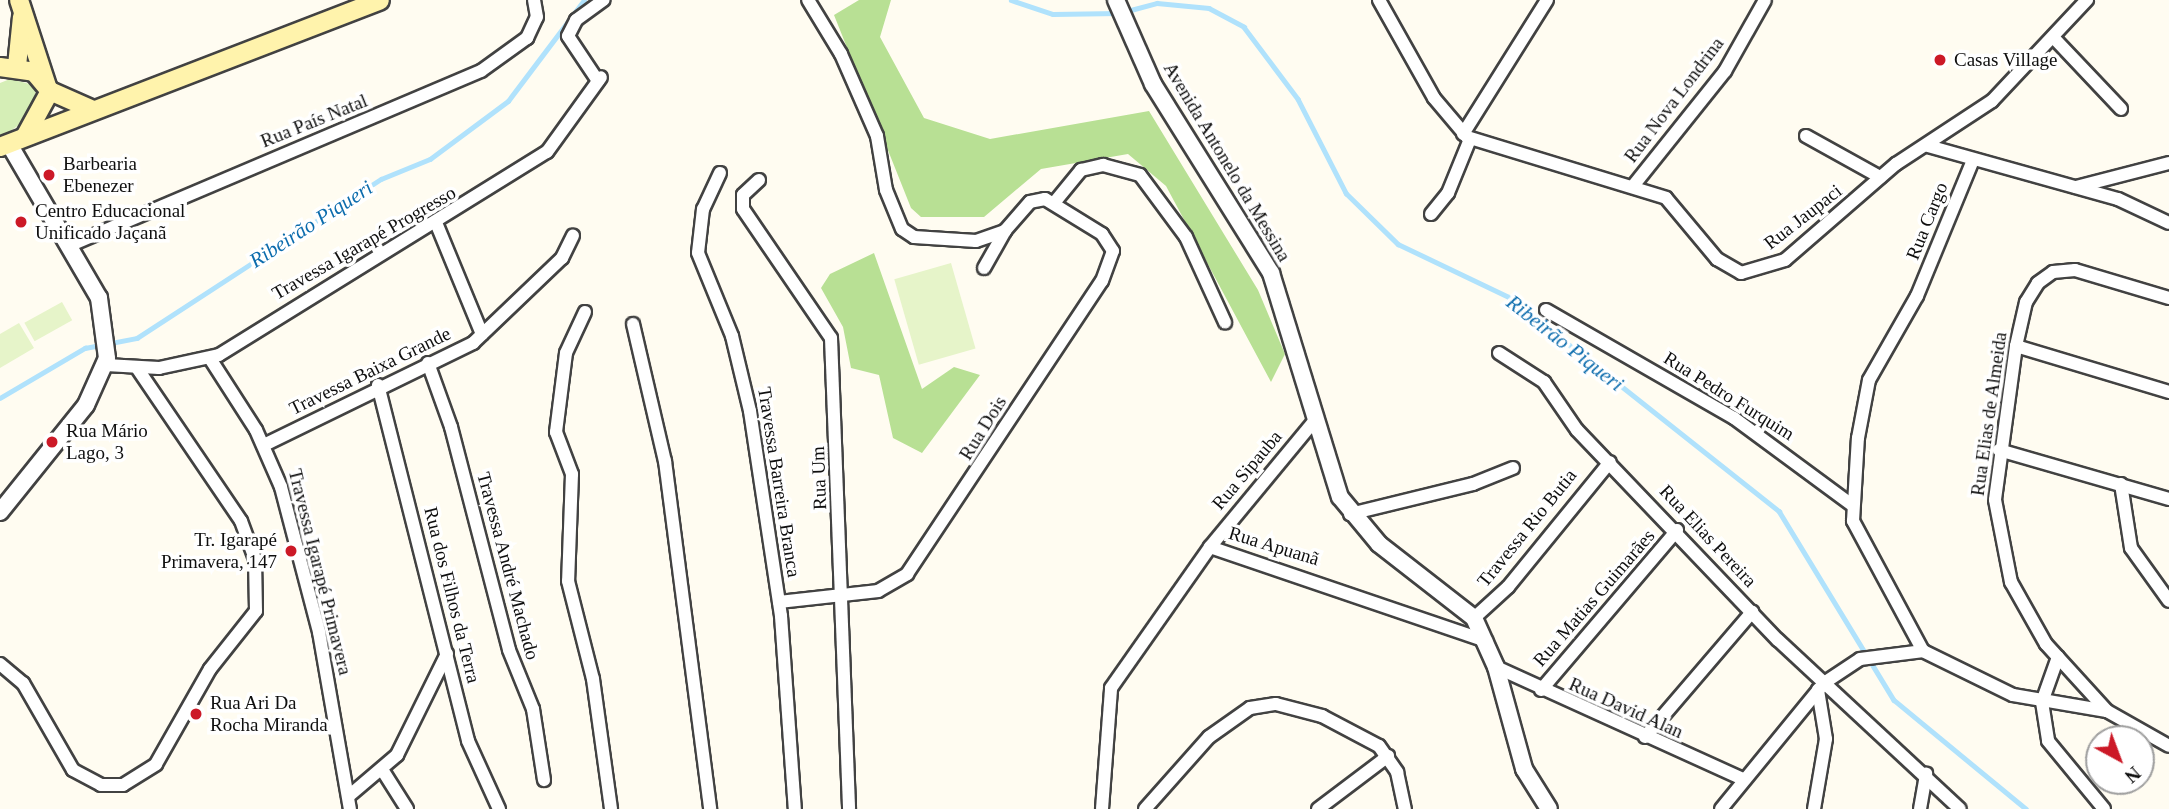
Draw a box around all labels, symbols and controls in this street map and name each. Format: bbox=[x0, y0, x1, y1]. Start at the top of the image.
street label: Rua Nova Londrina bbox=[1619, 33, 1729, 167]
place label: Casas Village bbox=[1954, 49, 2058, 71]
marker: Casas Village bbox=[1932, 52, 1948, 68]
street label: Avenida Antonelo da Messina bbox=[1158, 58, 1296, 266]
street label: Rua País Natal bbox=[257, 89, 371, 153]
place label: Barbearia Ebenezer bbox=[63, 153, 137, 197]
marker: Barbearia Ebenezer bbox=[41, 167, 57, 183]
water label: Ribeirão Piqueri bbox=[245, 175, 377, 273]
street label: Rua Cargo bbox=[1901, 179, 1953, 263]
street label: Rua Jaupaci bbox=[1760, 180, 1846, 254]
street label: Travessa Igarapé Progresso bbox=[268, 181, 460, 305]
place label: Centro Educacional Unificado Jaçanã bbox=[35, 200, 185, 244]
marker: Centro Educacional Unificado Jaçanã bbox=[13, 214, 29, 230]
water label: Ribeirão Piqueri bbox=[1501, 289, 1629, 397]
street label: Travessa Baixa Grande bbox=[286, 322, 454, 420]
street label: Rua Elias de Almeida bbox=[1966, 330, 2012, 498]
street label: Rua Pedro Furquim bbox=[1659, 347, 1799, 445]
street label: Travessa Barreira Branca bbox=[753, 385, 805, 579]
street label: Rua Dois bbox=[954, 392, 1012, 464]
place label: Rua Mário Lago, 3 bbox=[66, 420, 148, 464]
street label: Rua Sipauba bbox=[1207, 426, 1287, 514]
marker: Rua Mário Lago, 3 bbox=[44, 434, 60, 450]
street label: Rua Um bbox=[806, 446, 832, 510]
street label: Travessa Rio Butia bbox=[1473, 464, 1581, 592]
street label: Travessa Igarapé Primavera bbox=[283, 467, 357, 677]
street label: Travessa André Machado bbox=[472, 469, 544, 663]
street label: Rua Elias Pereira bbox=[1655, 480, 1761, 592]
street label: Rua dos Filhos da Terra bbox=[419, 504, 485, 686]
street label: Rua Apuanã bbox=[1226, 521, 1322, 571]
street label: Rua Matias Guimarães bbox=[1528, 525, 1660, 671]
place label: Tr. Igarapé Primavera, 147 bbox=[161, 529, 277, 573]
marker: Tr. Igarapé Primavera, 147 bbox=[283, 543, 299, 559]
street label: Rua David Alan bbox=[1565, 672, 1687, 744]
place label: Rua Ari Da Rocha Miranda bbox=[210, 692, 328, 736]
marker: Rua Ari Da Rocha Miranda bbox=[188, 706, 204, 722]
north arrow bbox=[2085, 725, 2155, 795]
text: N bbox=[2121, 762, 2145, 787]

